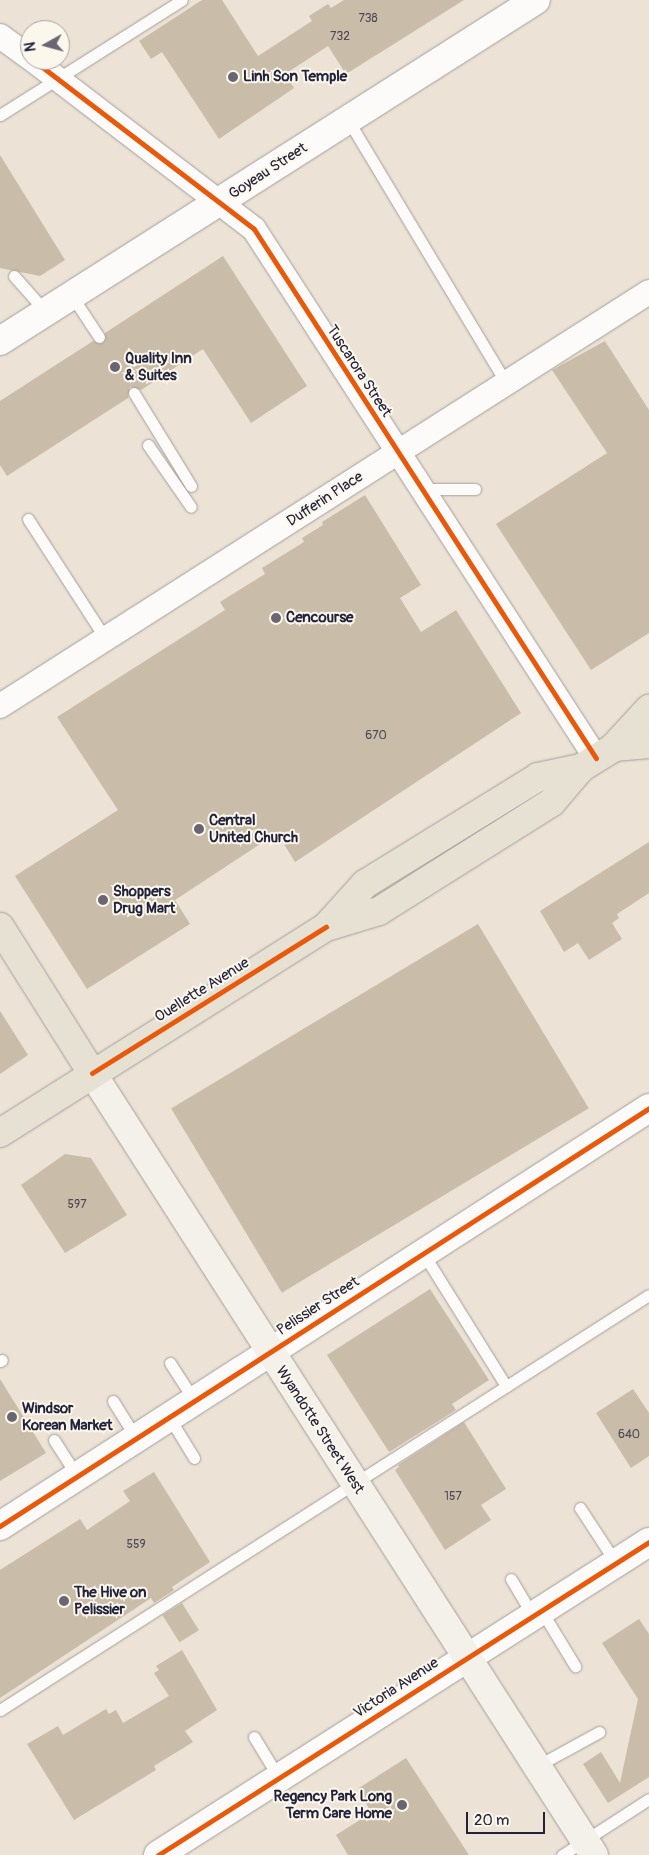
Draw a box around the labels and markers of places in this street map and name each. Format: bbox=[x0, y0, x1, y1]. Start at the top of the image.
place label: Linh Son Temple bbox=[243, 68, 347, 86]
marker: Linh Son Temple bbox=[227, 71, 239, 83]
place label: Quality Inn & Suites bbox=[125, 349, 192, 384]
marker: Quality Inn & Suites bbox=[109, 361, 121, 373]
place label: Cencourse bbox=[286, 609, 354, 627]
marker: Cencourse bbox=[270, 612, 282, 624]
place label: Central United Church bbox=[209, 811, 298, 846]
marker: Central United Church bbox=[193, 823, 205, 835]
place label: Shoppers Drug Mart bbox=[113, 882, 175, 917]
marker: Shoppers Drug Mart bbox=[97, 894, 109, 906]
place label: Windsor Korean Market bbox=[22, 1399, 113, 1434]
marker: Windsor Korean Market bbox=[6, 1411, 18, 1423]
place label: The Hive on Pelissier bbox=[74, 1583, 146, 1618]
marker: The Hive on Pelissier bbox=[58, 1595, 70, 1607]
place label: Regency Park Long Term Care Home bbox=[274, 1787, 392, 1822]
marker: Regency Park Long Term Care Home bbox=[396, 1799, 408, 1811]

